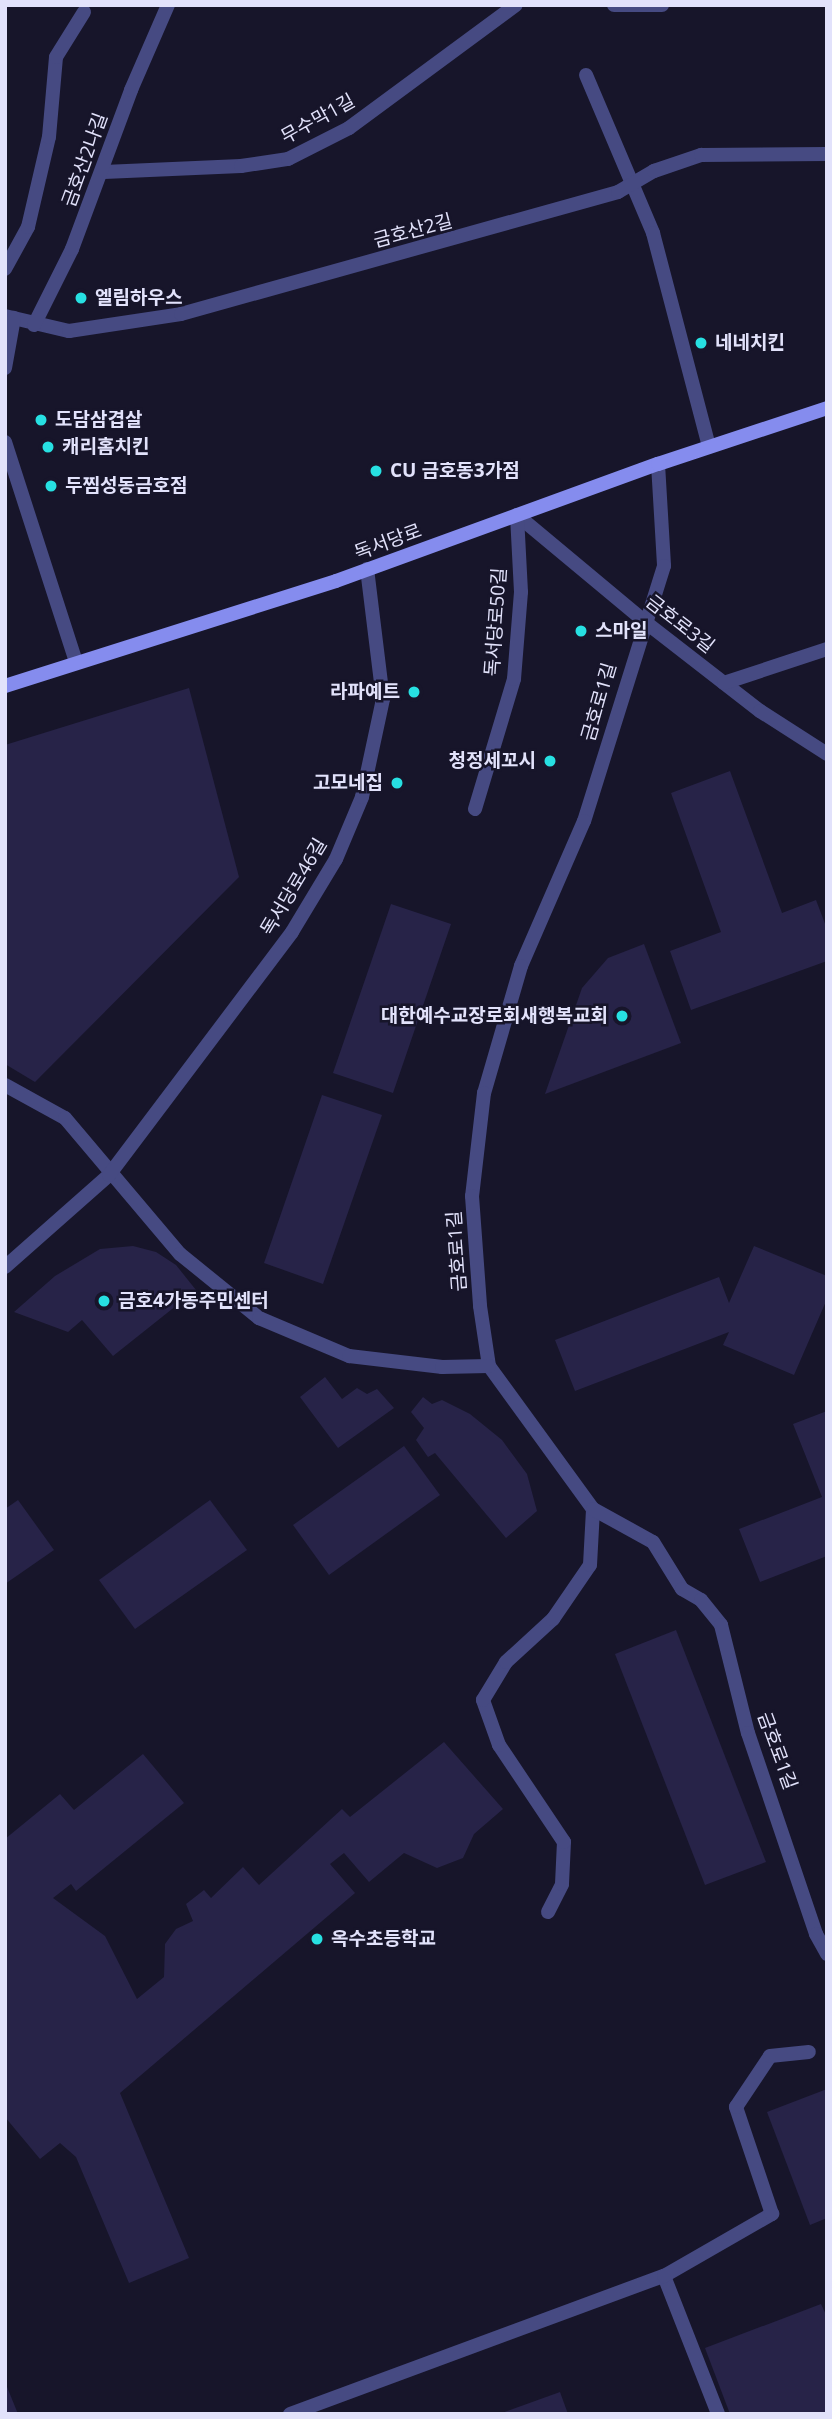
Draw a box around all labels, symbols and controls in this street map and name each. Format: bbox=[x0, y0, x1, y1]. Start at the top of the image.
street label: 무수막1길 bbox=[277, 89, 359, 149]
street label: 금호산2나길 bbox=[57, 110, 113, 210]
street label: 금호산2길 bbox=[371, 210, 455, 252]
place label: 엘림하우스 bbox=[95, 287, 182, 309]
marker: 엘림하우스 bbox=[73, 290, 89, 306]
place label: 네네치킨 bbox=[715, 332, 785, 354]
marker: 네네치킨 bbox=[693, 335, 709, 351]
place label: 도담삼겹살 bbox=[55, 409, 142, 431]
marker: 도담삼겹살 bbox=[33, 412, 49, 428]
place label: 캐리홈치킨 bbox=[62, 436, 149, 458]
marker: 캐리홈치킨 bbox=[40, 439, 56, 455]
place label: CU 금호동3가점 bbox=[390, 460, 520, 482]
marker: CU 금호동3가점 bbox=[368, 463, 384, 479]
place label: 두찜성동금호점 bbox=[65, 475, 187, 497]
marker: 두찜성동금호점 bbox=[43, 478, 59, 494]
street label: 독서당로 bbox=[351, 519, 425, 565]
street label: 독서당로50길 bbox=[481, 567, 511, 677]
street label: 금호로3길 bbox=[641, 590, 719, 658]
place label: 스마일 bbox=[595, 620, 647, 642]
marker: 스마일 bbox=[573, 623, 589, 639]
street label: 금호로1길 bbox=[577, 660, 621, 744]
place label: 라파예트 bbox=[330, 681, 400, 703]
marker: 라파예트 bbox=[406, 684, 422, 700]
place label: 청정세꼬시 bbox=[449, 750, 536, 772]
marker: 청정세꼬시 bbox=[542, 753, 558, 769]
place label: 고모네집 bbox=[313, 772, 383, 794]
marker: 고모네집 bbox=[389, 775, 405, 791]
street label: 독서당로46길 bbox=[256, 834, 332, 940]
place label: 대한예수교장로회새행복교회 bbox=[381, 1005, 608, 1027]
marker: 대한예수교장로회새행복교회 bbox=[614, 1008, 630, 1024]
street label: 금호로1길 bbox=[443, 1210, 471, 1292]
place label: 금호4가동주민센터 bbox=[118, 1290, 269, 1312]
marker: 금호4가동주민센터 bbox=[96, 1293, 112, 1309]
street label: 금호로1길 bbox=[752, 1709, 802, 1793]
place label: 옥수초등학교 bbox=[331, 1928, 436, 1950]
marker: 옥수초등학교 bbox=[309, 1931, 325, 1947]

